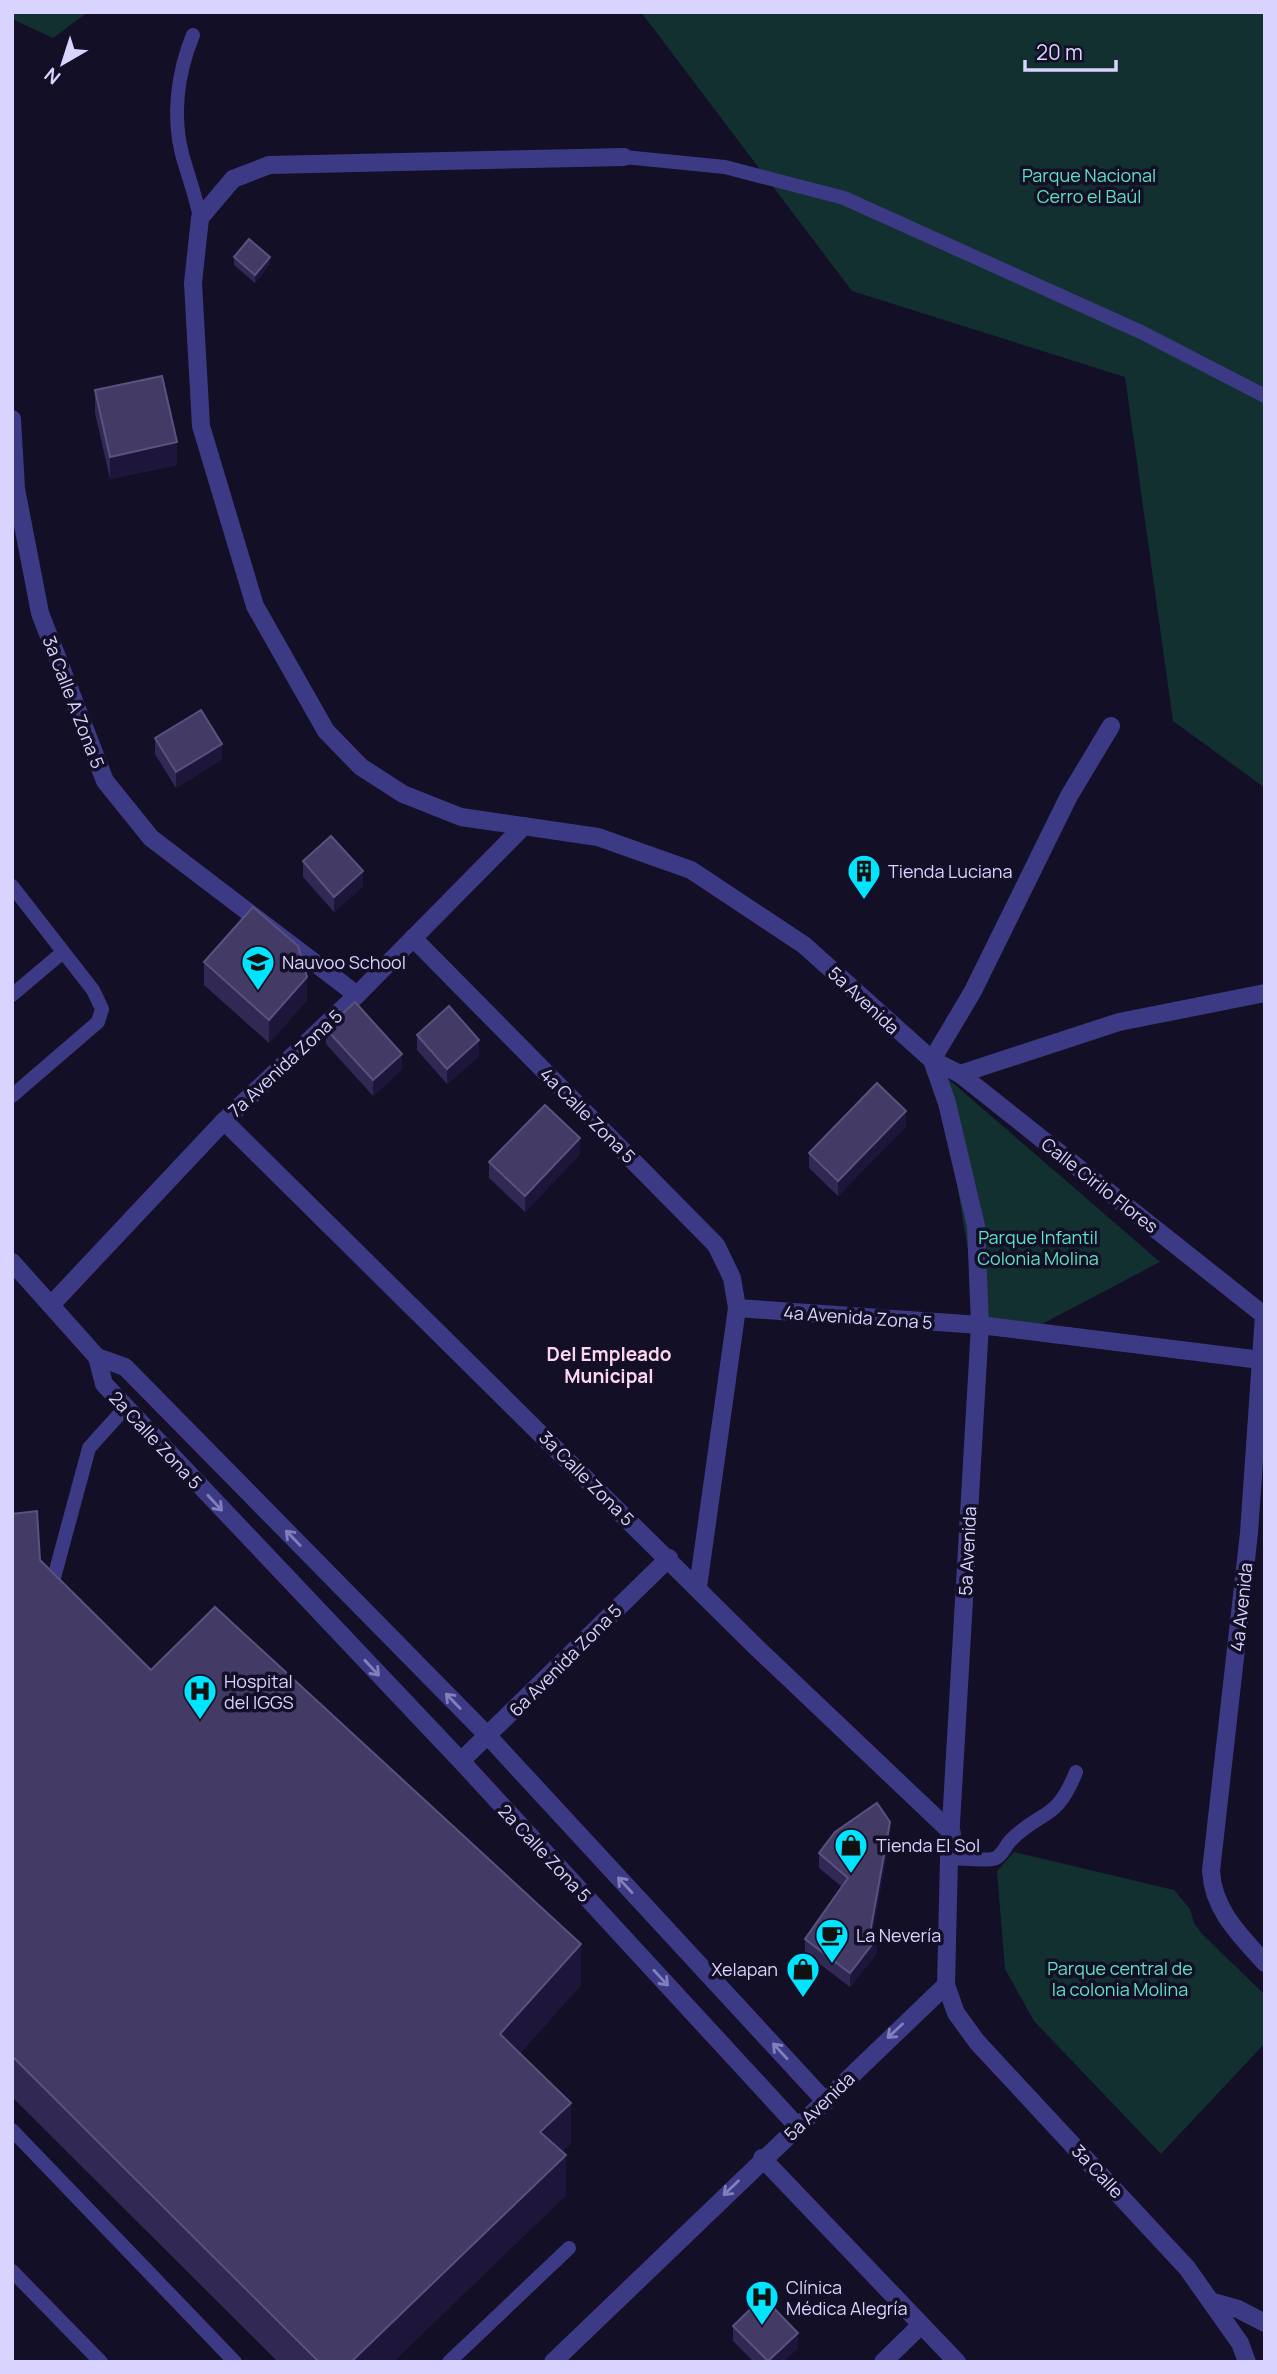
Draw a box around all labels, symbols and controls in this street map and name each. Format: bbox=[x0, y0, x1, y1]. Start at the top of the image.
north arrow bbox=[28, 28, 98, 98]
scale bar bbox=[1025, 28, 1116, 72]
text: 20 m bbox=[1036, 38, 1083, 66]
text: N bbox=[39, 62, 66, 91]
park label: Parque Nacional Cerro el Baúl bbox=[1022, 163, 1156, 208]
street label: 3a Calle A Zona 5 bbox=[38, 632, 110, 772]
building icon: Tienda Luciana bbox=[845, 852, 883, 901]
place label: Tienda Luciana bbox=[888, 859, 1013, 883]
school or university icon: Nauvoo School bbox=[239, 943, 277, 992]
place label: Nauvoo School bbox=[282, 950, 406, 974]
street label: 5a Avenida bbox=[823, 961, 905, 1039]
street label: 7a Avenida Zona 5 bbox=[223, 1004, 347, 1122]
street label: 4a Calle Zona 5 bbox=[535, 1062, 641, 1168]
street label: Calle Cirilo Flores bbox=[1037, 1132, 1163, 1238]
park label: Parque Infantil Colonia Molina bbox=[977, 1225, 1099, 1270]
street label: 4a Avenida Zona 5 bbox=[783, 1300, 933, 1334]
district label: Del Empleado Municipal bbox=[547, 1341, 671, 1389]
street label: 2a Calle Zona 5 bbox=[104, 1386, 208, 1494]
street label: 3a Calle Zona 5 bbox=[534, 1425, 640, 1531]
one-way arrow bbox=[207, 1494, 224, 1511]
street label: 5a Avenida bbox=[953, 1506, 981, 1596]
one-way arrow bbox=[285, 1530, 302, 1547]
street label: 4a Avenida bbox=[1224, 1561, 1258, 1653]
street label: 6a Avenida Zona 5 bbox=[503, 1598, 627, 1722]
one-way arrow bbox=[363, 1659, 380, 1676]
place label: Hospital del IGGS bbox=[224, 1669, 294, 1714]
hospital icon: Hospital del IGGS bbox=[181, 1672, 219, 1721]
one-way arrow bbox=[444, 1692, 461, 1709]
street label: 2a Calle Zona 5 bbox=[493, 1799, 597, 1907]
shop icon: Tienda El Sol bbox=[832, 1826, 870, 1875]
place label: Tienda El Sol bbox=[876, 1833, 980, 1857]
one-way arrow bbox=[617, 1876, 633, 1894]
cafe icon: La Nevería bbox=[813, 1916, 851, 1965]
place label: La Nevería bbox=[856, 1923, 941, 1947]
shop icon: Xelapan bbox=[784, 1950, 822, 1999]
park label: Parque central de la colonia Molina bbox=[1047, 1956, 1193, 2001]
place label: Xelapan bbox=[711, 1957, 778, 1981]
one-way arrow bbox=[652, 1969, 669, 1986]
one-way arrow bbox=[886, 2023, 904, 2039]
one-way arrow bbox=[771, 2043, 788, 2060]
street label: 5a Avenida bbox=[779, 2066, 859, 2146]
street label: 3a Calle bbox=[1067, 2139, 1129, 2203]
one-way arrow bbox=[723, 2179, 740, 2196]
place label: Clínica Médica Alegría bbox=[786, 2275, 908, 2320]
hospital icon: Clínica Médica Alegría bbox=[743, 2278, 781, 2327]

